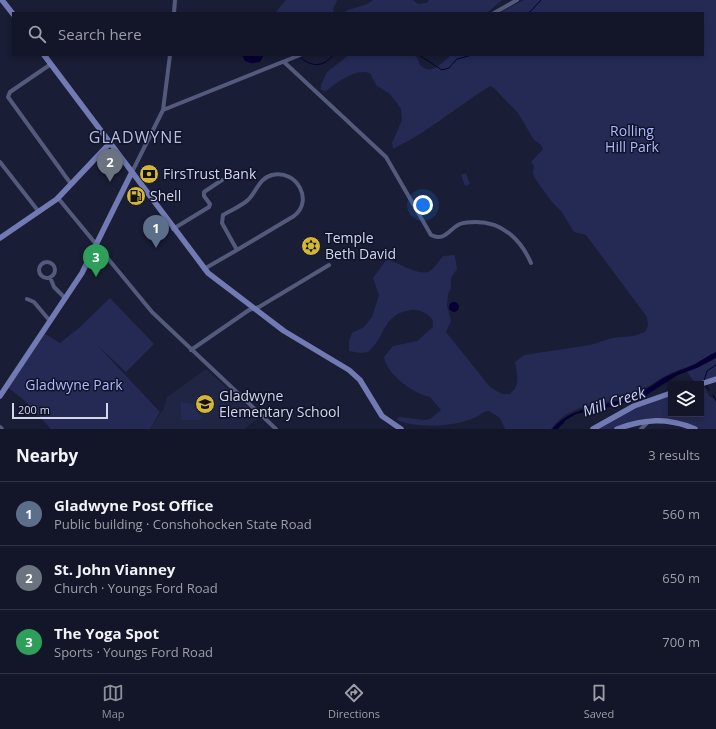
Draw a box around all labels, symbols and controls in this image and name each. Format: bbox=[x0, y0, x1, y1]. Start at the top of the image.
search box bbox=[12, 12, 704, 56]
icon: search bbox=[26, 23, 48, 45]
text: Search here bbox=[58, 24, 142, 44]
park label: Rolling Hill Park bbox=[605, 121, 660, 156]
district label: GLADWYNE bbox=[89, 126, 183, 148]
pin: 2 bbox=[97, 149, 123, 182]
bank icon: FirsTrust Bank bbox=[138, 163, 160, 185]
place label: FirsTrust Bank bbox=[163, 164, 257, 183]
fuel station icon: Shell bbox=[125, 185, 147, 207]
place label: Shell bbox=[150, 186, 181, 205]
your location bbox=[413, 195, 433, 215]
pin: 1 bbox=[143, 215, 169, 248]
place label: Temple Beth David bbox=[325, 228, 396, 263]
synagogue icon: Temple Beth David bbox=[300, 235, 322, 257]
pin: 3 bbox=[83, 244, 109, 277]
park label: Gladwyne Park bbox=[25, 375, 123, 394]
water label: Mill Creek bbox=[580, 381, 648, 421]
map controls bbox=[668, 381, 704, 417]
button: layers bbox=[668, 381, 704, 417]
place label: Gladwyne Elementary School bbox=[219, 386, 340, 421]
school or university icon: Gladwyne Elementary School bbox=[194, 393, 216, 415]
scale bar bbox=[12, 401, 108, 420]
text: 200 m bbox=[18, 402, 50, 417]
text: Nearby bbox=[16, 444, 78, 467]
text: 3 results bbox=[648, 446, 700, 464]
text: Gladwyne Post Office bbox=[54, 495, 213, 515]
text: 1 bbox=[25, 505, 33, 523]
text: 560 m bbox=[662, 505, 700, 523]
text: Public building · Conshohocken State Road bbox=[54, 515, 312, 533]
text: St. John Vianney bbox=[54, 559, 175, 579]
text: 2 bbox=[25, 569, 33, 587]
text: 650 m bbox=[662, 569, 700, 587]
text: Church · Youngs Ford Road bbox=[54, 579, 218, 597]
text: The Yoga Spot bbox=[54, 623, 159, 643]
text: 3 bbox=[25, 633, 33, 651]
text: 700 m bbox=[662, 633, 700, 651]
text: Sports · Youngs Ford Road bbox=[54, 643, 213, 661]
tab: Map bbox=[102, 682, 125, 721]
tab: Directions bbox=[328, 682, 380, 721]
tab: Saved bbox=[584, 682, 614, 721]

